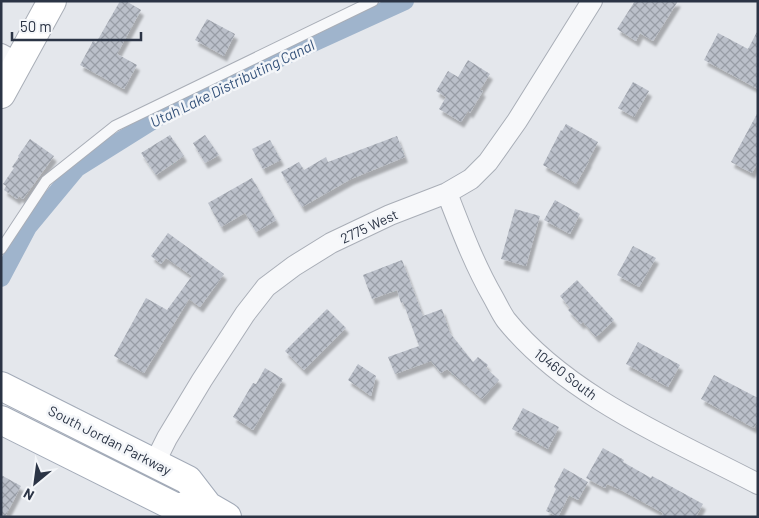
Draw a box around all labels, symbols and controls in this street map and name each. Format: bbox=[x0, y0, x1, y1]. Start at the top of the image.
scale bar bbox=[12, 10, 141, 42]
text: 50 m bbox=[20, 17, 52, 35]
water label: Utah Lake Distributing Canal bbox=[147, 35, 318, 131]
street label: 2775 West bbox=[338, 205, 400, 247]
street label: 10460 South bbox=[531, 345, 601, 403]
street label: South Jordan Parkway bbox=[46, 402, 175, 479]
north arrow bbox=[10, 458, 60, 508]
text: N bbox=[20, 485, 37, 504]

